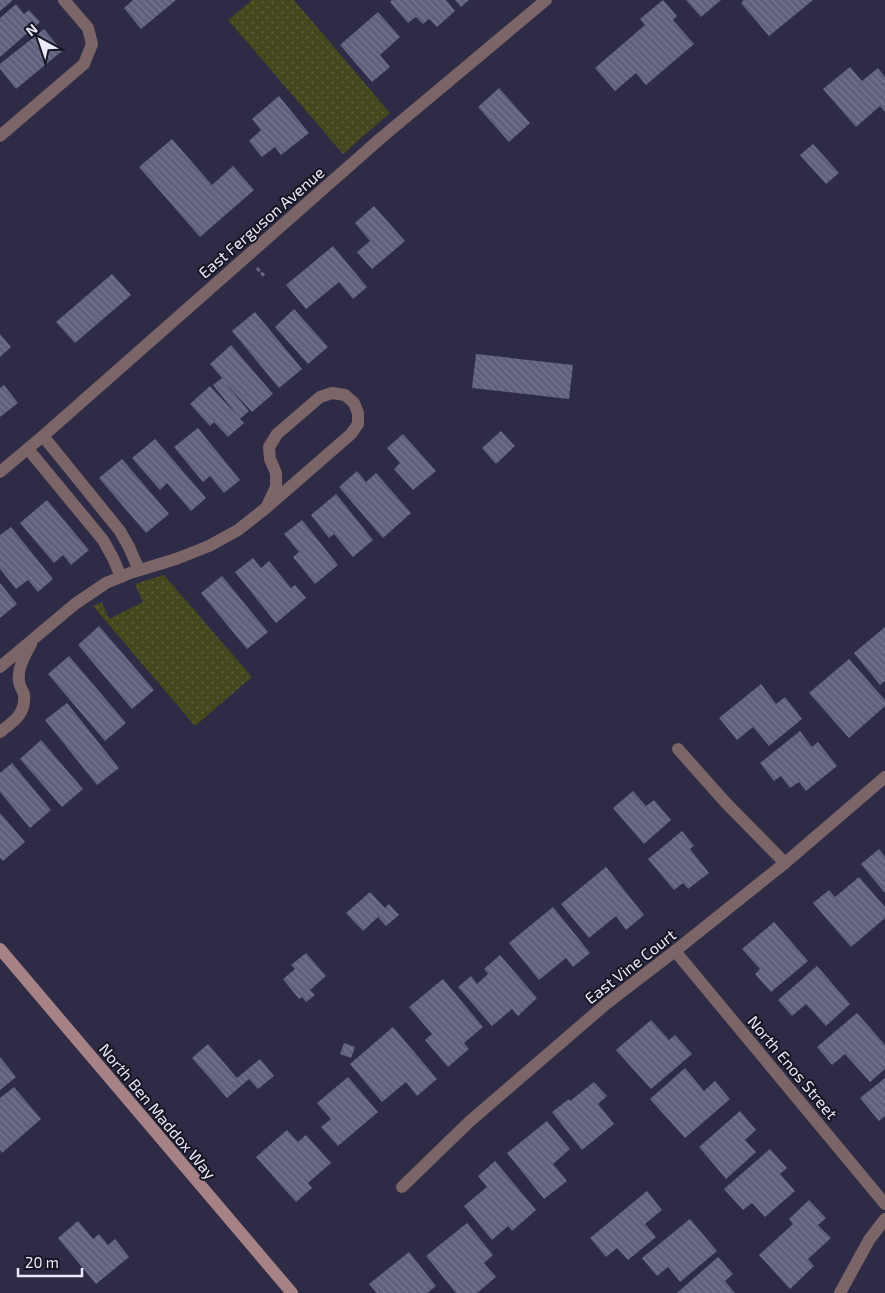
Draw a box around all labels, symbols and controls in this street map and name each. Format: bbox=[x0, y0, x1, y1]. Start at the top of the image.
north arrow bbox=[15, 15, 65, 65]
text: N bbox=[22, 20, 41, 39]
street label: East Ferguson Avenue bbox=[194, 162, 328, 282]
street label: East Vine Court bbox=[581, 925, 679, 1007]
street label: North Enos Street bbox=[744, 1011, 842, 1123]
street label: North Ben Maddox Way bbox=[96, 1039, 221, 1183]
scale bar bbox=[18, 1246, 81, 1278]
text: 20 m bbox=[25, 1253, 59, 1271]

